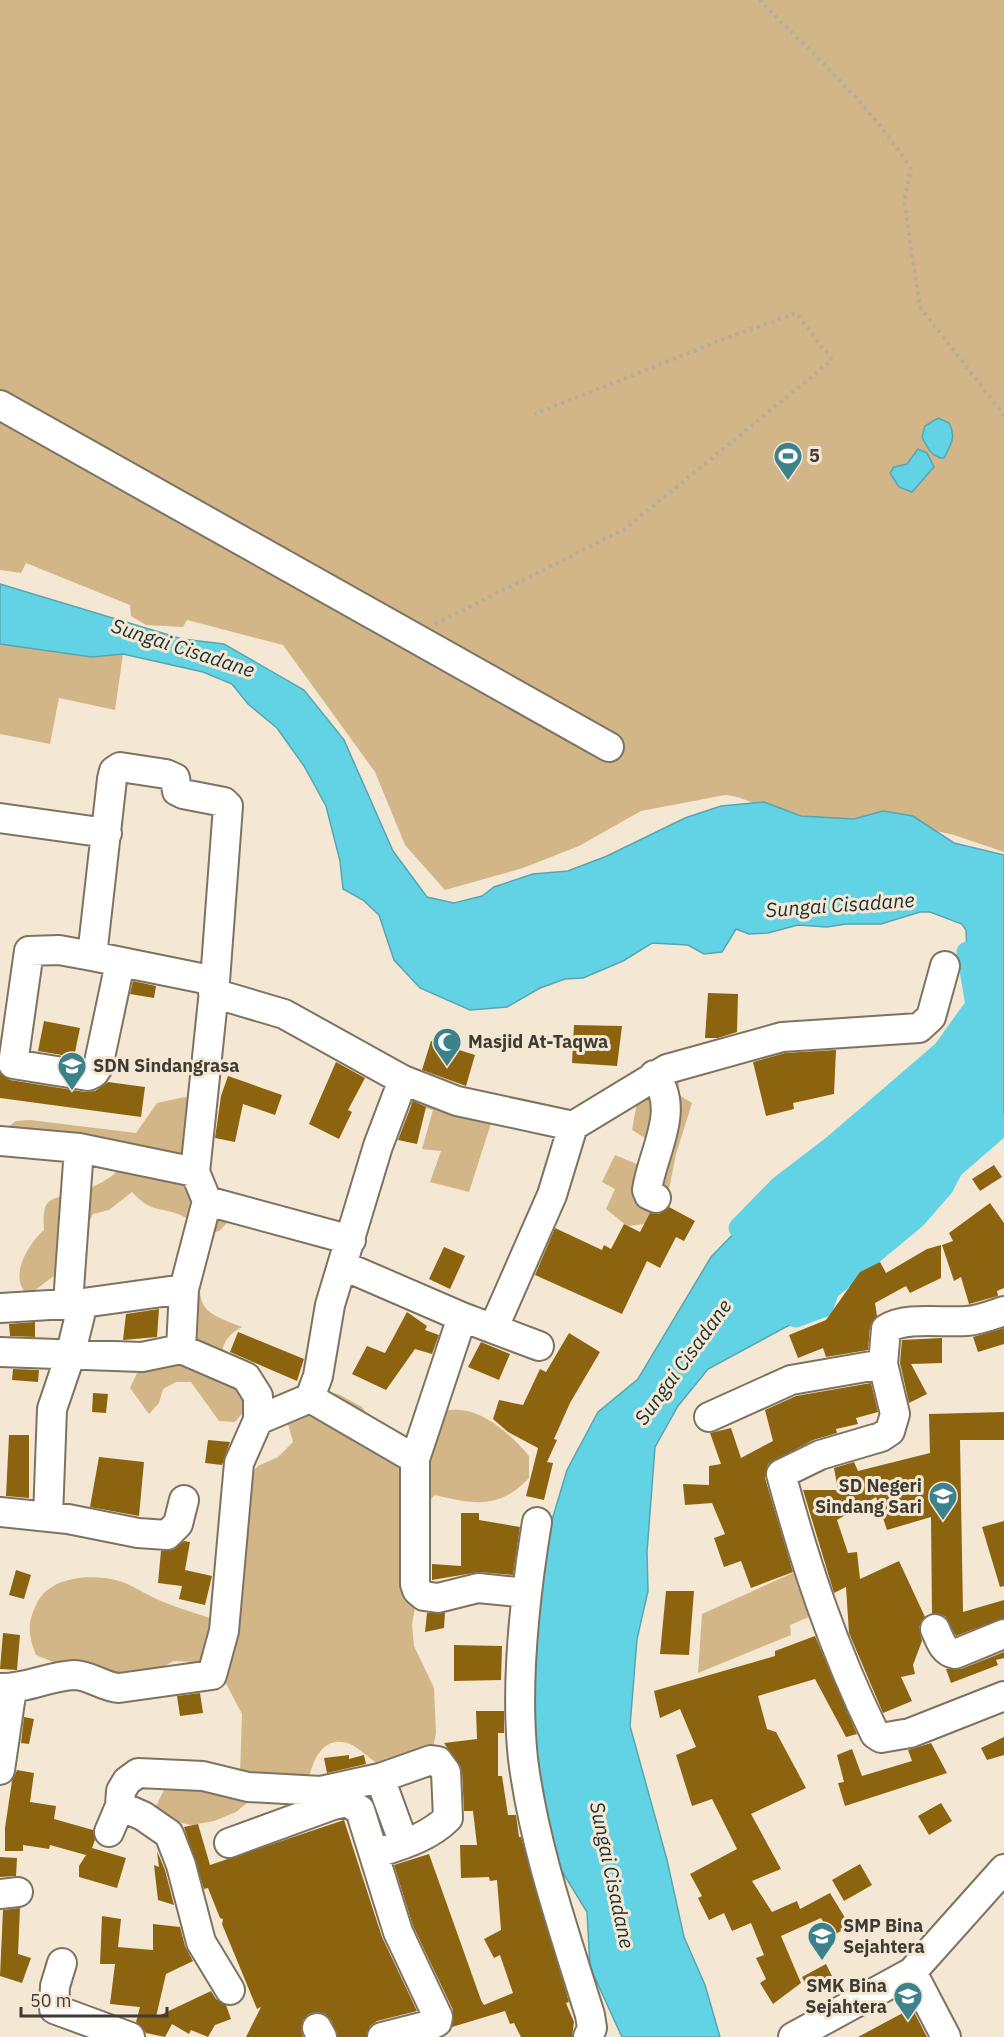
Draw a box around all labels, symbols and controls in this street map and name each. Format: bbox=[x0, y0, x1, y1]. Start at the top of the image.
sports icon: 5 bbox=[772, 440, 804, 482]
place label: 5 bbox=[809, 444, 820, 467]
water label: Sungai Cisadane bbox=[108, 612, 258, 683]
water label: Sungai Cisadane bbox=[765, 886, 915, 923]
mosque icon: Masjid At-Taqwa bbox=[431, 1026, 463, 1068]
place label: Masjid At-Taqwa bbox=[468, 1030, 608, 1053]
school or university icon: SDN Sindangrasa bbox=[56, 1050, 88, 1092]
place label: SDN Sindangrasa bbox=[93, 1054, 240, 1077]
water label: Sungai Cisadane bbox=[628, 1293, 737, 1430]
place label: SD Negeri Sindang Sari bbox=[815, 1474, 922, 1518]
school or university icon: SD Negeri Sindang Sari bbox=[927, 1480, 959, 1522]
water label: Sungai Cisadane bbox=[584, 1799, 641, 1951]
place label: SMP Bina Sejahtera bbox=[843, 1914, 925, 1958]
school or university icon: SMP Bina Sejahtera bbox=[806, 1920, 838, 1962]
place label: SMK Bina Sejahtera bbox=[805, 1974, 887, 2018]
scale bar bbox=[21, 1980, 166, 2018]
school or university icon: SMK Bina Sejahtera bbox=[892, 1980, 924, 2022]
text: 50 m bbox=[30, 1989, 72, 2012]

